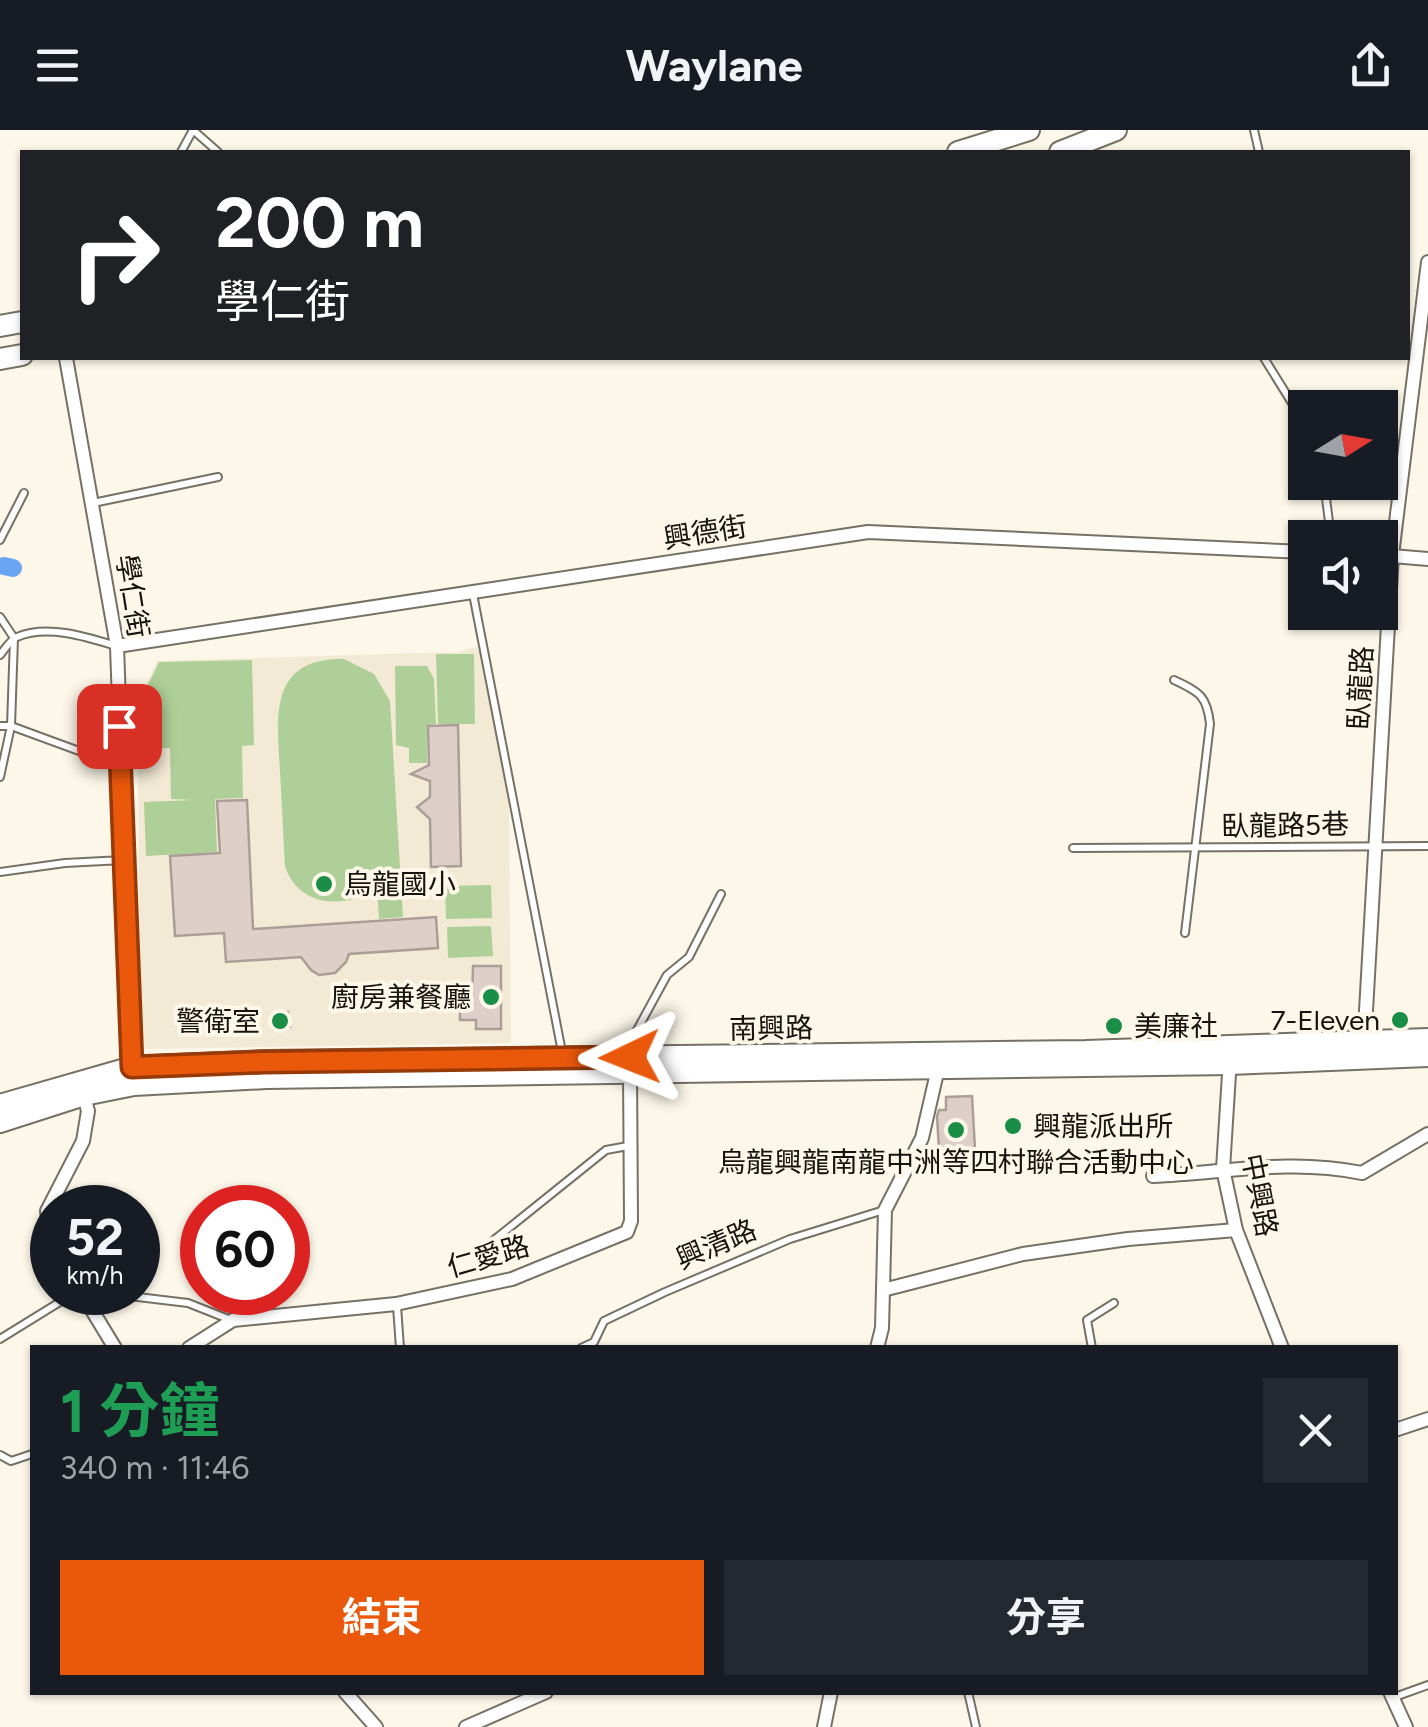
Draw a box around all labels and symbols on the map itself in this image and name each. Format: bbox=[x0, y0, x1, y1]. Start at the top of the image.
north arrow bbox=[1288, 390, 1398, 500]
street label: 興德街 bbox=[661, 509, 749, 555]
street label: 學仁街 bbox=[110, 552, 156, 640]
street label: 臥龍路 bbox=[1341, 645, 1379, 731]
pin bbox=[77, 684, 162, 769]
street label: 臥龍路5巷 bbox=[1221, 807, 1349, 843]
place label: 烏龍國小 bbox=[344, 867, 456, 901]
marker: 烏龍國小 bbox=[313, 873, 335, 895]
place label: 廚房兼餐廳 bbox=[331, 980, 471, 1014]
marker: 廚房兼餐廳 bbox=[480, 986, 502, 1008]
place label: 7-Eleven bbox=[1270, 1003, 1380, 1037]
place label: 警衛室 bbox=[176, 1004, 260, 1038]
position arrow bbox=[578, 1005, 682, 1109]
place label: 美廉社 bbox=[1134, 1009, 1218, 1043]
marker: 7-Eleven bbox=[1389, 1009, 1411, 1031]
marker: 警衛室 bbox=[269, 1010, 291, 1032]
street label: 南興路 bbox=[729, 1010, 813, 1046]
marker: 美廉社 bbox=[1103, 1015, 1125, 1037]
place label: 興龍派出所 bbox=[1033, 1109, 1173, 1143]
marker: 興龍派出所 bbox=[1002, 1115, 1024, 1137]
marker: 烏龍興龍南龍中洲等四村聯合活動中心 bbox=[945, 1119, 967, 1141]
place label: 烏龍興龍南龍中洲等四村聯合活動中心 bbox=[718, 1145, 1194, 1179]
street label: 中興路 bbox=[1235, 1151, 1285, 1239]
speed limit sign: 60 bbox=[180, 1185, 310, 1315]
street label: 興清路 bbox=[671, 1212, 761, 1276]
street label: 仁愛路 bbox=[443, 1228, 533, 1284]

